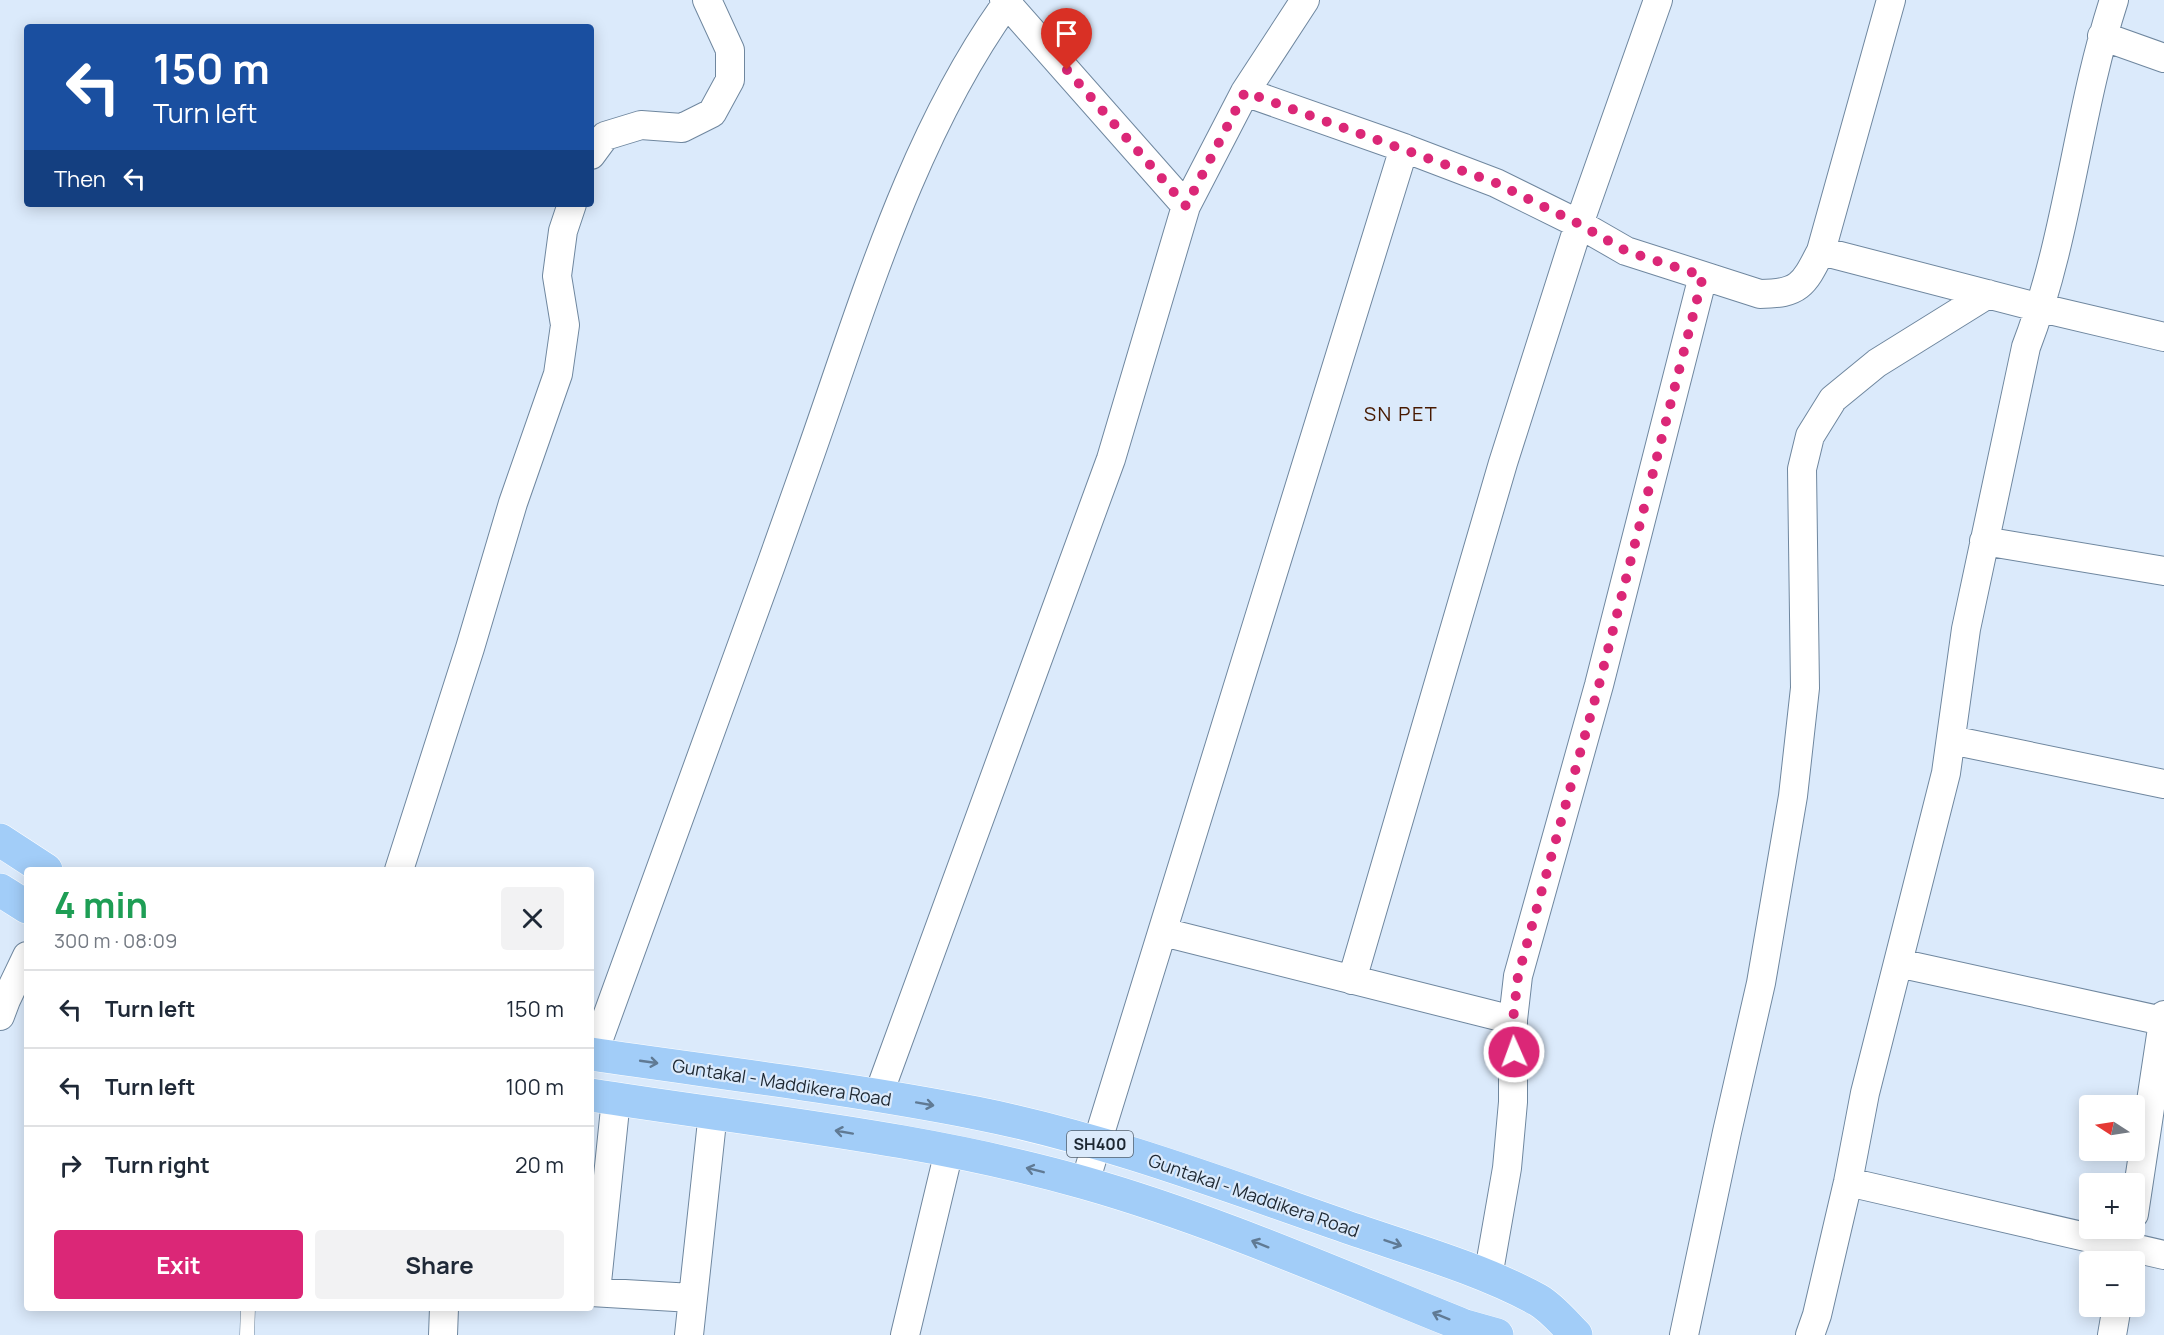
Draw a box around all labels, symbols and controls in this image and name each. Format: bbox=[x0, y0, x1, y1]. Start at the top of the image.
pin bbox=[1041, 8, 1092, 70]
icon: arrive bbox=[1050, 17, 1083, 50]
text: 150 m bbox=[153, 39, 270, 97]
icon: left bbox=[54, 48, 132, 126]
text: Turn left bbox=[153, 94, 257, 131]
icon: left bbox=[118, 162, 151, 195]
text: Then bbox=[54, 164, 106, 194]
district label: SN PET bbox=[1364, 400, 1438, 427]
text: 4 min bbox=[54, 880, 148, 929]
button: close bbox=[501, 887, 564, 950]
text: 300 m · 08:09 bbox=[54, 927, 177, 954]
icon: left bbox=[54, 993, 87, 1026]
text: Turn left bbox=[105, 994, 195, 1024]
text: 150 m bbox=[506, 994, 564, 1024]
position arrow bbox=[1482, 1020, 1546, 1084]
street label: Guntakal - Maddikera Road bbox=[671, 1053, 893, 1111]
one-way arrow bbox=[639, 1057, 658, 1068]
icon: left bbox=[54, 1071, 87, 1104]
text: Turn left bbox=[105, 1072, 195, 1102]
text: 100 m bbox=[506, 1072, 564, 1102]
north arrow bbox=[2079, 1095, 2145, 1161]
map controls bbox=[2079, 1095, 2145, 1317]
one-way arrow bbox=[914, 1099, 934, 1110]
one-way arrow bbox=[835, 1127, 855, 1138]
road number: SH400 bbox=[1067, 1131, 1133, 1157]
street label: Guntakal - Maddikera Road bbox=[1145, 1148, 1363, 1242]
icon: right bbox=[54, 1149, 87, 1182]
text: Turn right bbox=[105, 1150, 210, 1180]
text: 20 m bbox=[515, 1150, 564, 1180]
one-way arrow bbox=[1026, 1164, 1045, 1176]
button: + bbox=[2079, 1173, 2145, 1239]
button: Exit bbox=[54, 1230, 303, 1299]
button: Share bbox=[315, 1230, 564, 1299]
one-way arrow bbox=[1252, 1238, 1270, 1249]
one-way arrow bbox=[1383, 1239, 1402, 1250]
button: − bbox=[2079, 1251, 2145, 1317]
one-way arrow bbox=[1433, 1310, 1451, 1321]

